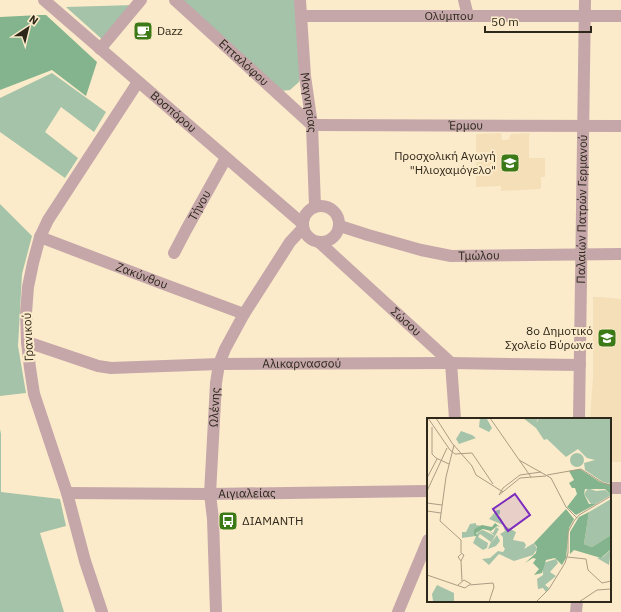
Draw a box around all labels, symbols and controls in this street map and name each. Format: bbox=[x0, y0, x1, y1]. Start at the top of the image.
north arrow bbox=[8, 8, 48, 48]
street label: Ολύμπου bbox=[425, 8, 473, 23]
scale bar bbox=[485, 8, 591, 34]
text: N bbox=[26, 12, 41, 28]
text: 50 m bbox=[491, 14, 519, 29]
cafe icon: Dazz bbox=[132, 20, 154, 42]
place label: Dazz bbox=[157, 23, 183, 38]
street label: Επταλόφου bbox=[216, 36, 272, 89]
street label: Μαγνησίας bbox=[298, 71, 320, 133]
street label: Βοσπόρου bbox=[148, 87, 200, 135]
street label: Έρμου bbox=[448, 117, 483, 133]
street label: Παλαιών Πατρών Γερμανού bbox=[573, 134, 590, 284]
place label: Προσχολική Αγωγή "Ηλιοχαμόγελο" bbox=[394, 148, 496, 177]
school or university icon: Προσχολική Αγωγή "Ηλιοχαμόγελο" bbox=[499, 152, 521, 174]
street label: Τήνου bbox=[185, 187, 214, 223]
street label: Τμώλου bbox=[458, 247, 500, 263]
street label: Ζακύνθου bbox=[114, 259, 170, 292]
street label: Σώσου bbox=[388, 304, 425, 339]
street label: Γρανικού bbox=[19, 312, 36, 362]
place label: 8ο Δημοτικό Σχολείο Βύρωνα bbox=[505, 323, 593, 352]
school or university icon: 8ο Δημοτικό Σχολείο Βύρωνα bbox=[596, 327, 618, 349]
street label: Αλικαρνασσού bbox=[262, 355, 341, 371]
street label: Ωλένης bbox=[206, 387, 223, 428]
inset map bbox=[427, 418, 611, 602]
street label: Αιγιαλείας bbox=[218, 485, 276, 501]
bus stop icon: ΔΙΑΜΑΝΤΗ bbox=[217, 510, 239, 532]
place label: ΔΙΑΜΑΝΤΗ bbox=[242, 513, 303, 528]

